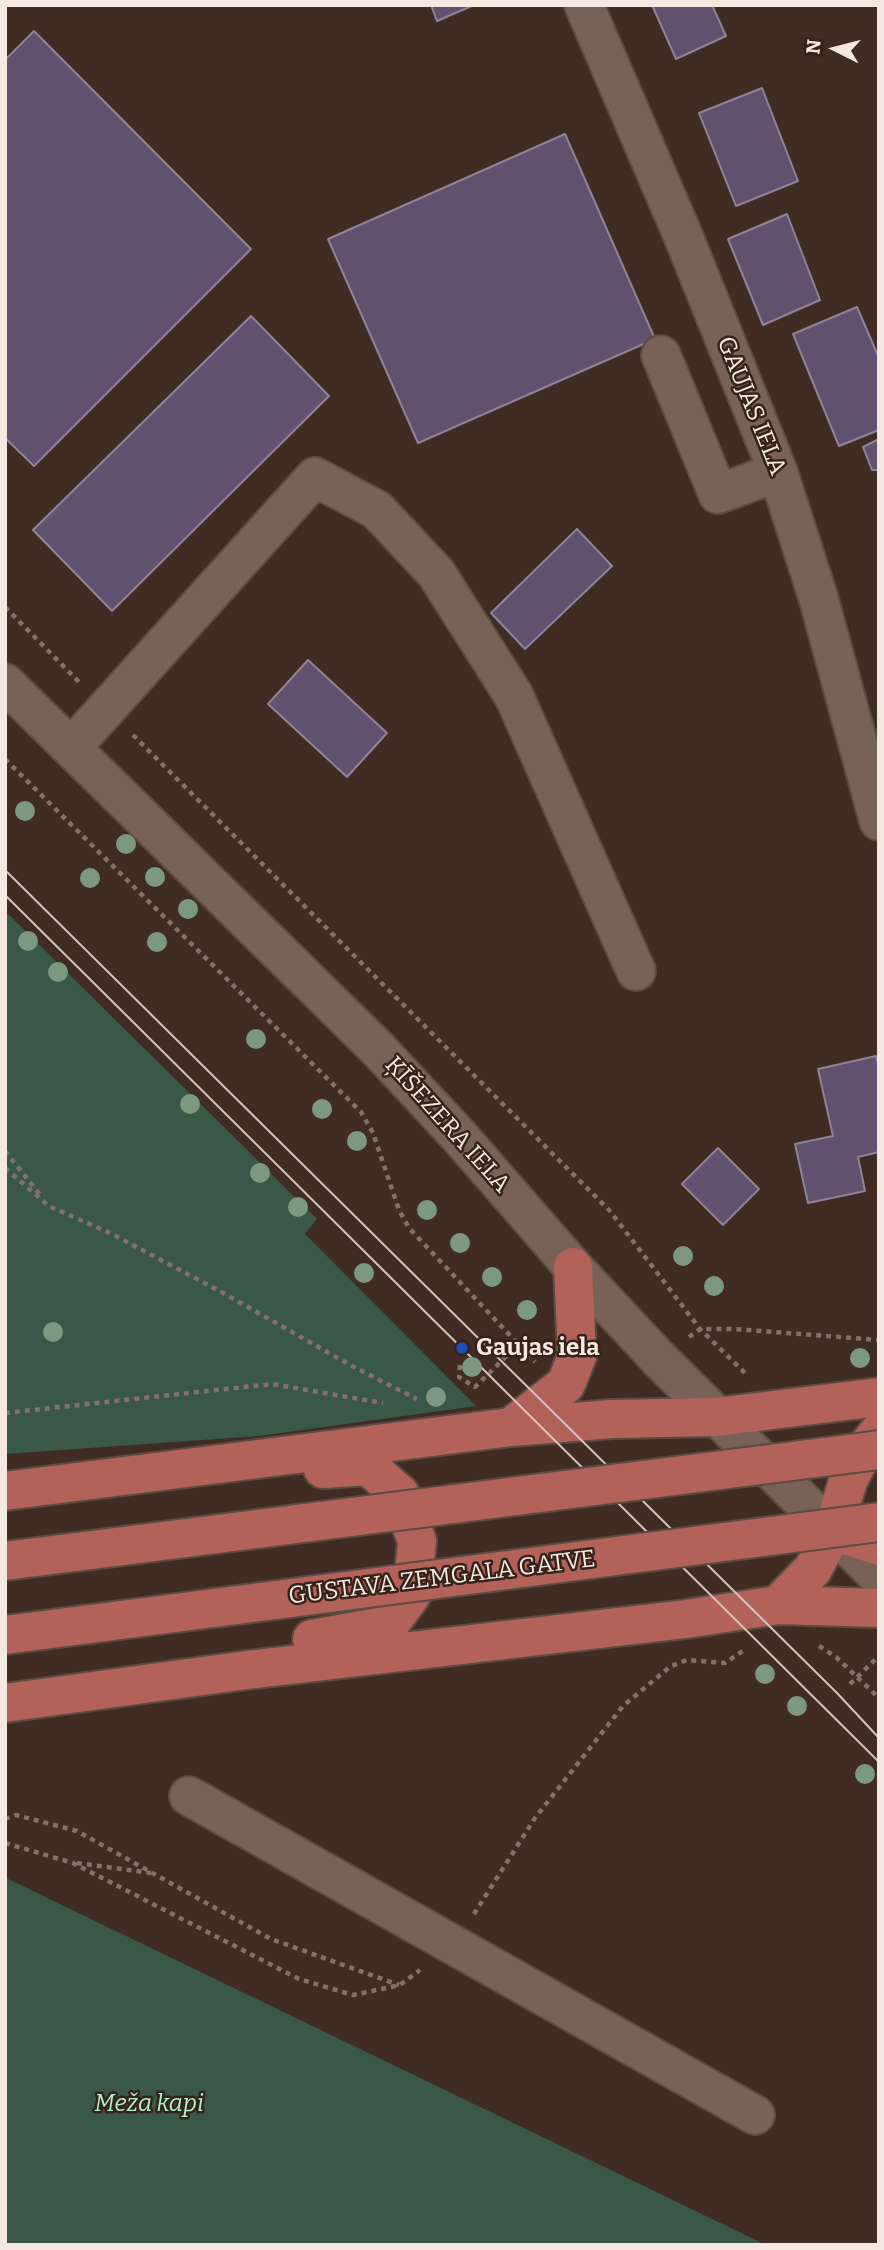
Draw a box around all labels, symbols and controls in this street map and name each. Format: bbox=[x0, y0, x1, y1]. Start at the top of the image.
north arrow bbox=[800, 14, 870, 84]
text: N bbox=[801, 38, 826, 55]
street label: GAUJAS IELA bbox=[710, 333, 792, 479]
street label: ĶĪŠEZERA IELA bbox=[378, 1051, 516, 1199]
place label: Gaujas iela bbox=[476, 1334, 600, 1362]
marker: Gaujas iela bbox=[454, 1340, 470, 1356]
street label: GUSTAVA ZEMGALA GATVE bbox=[287, 1545, 597, 1611]
park label: Meža kapi bbox=[94, 2090, 204, 2118]

